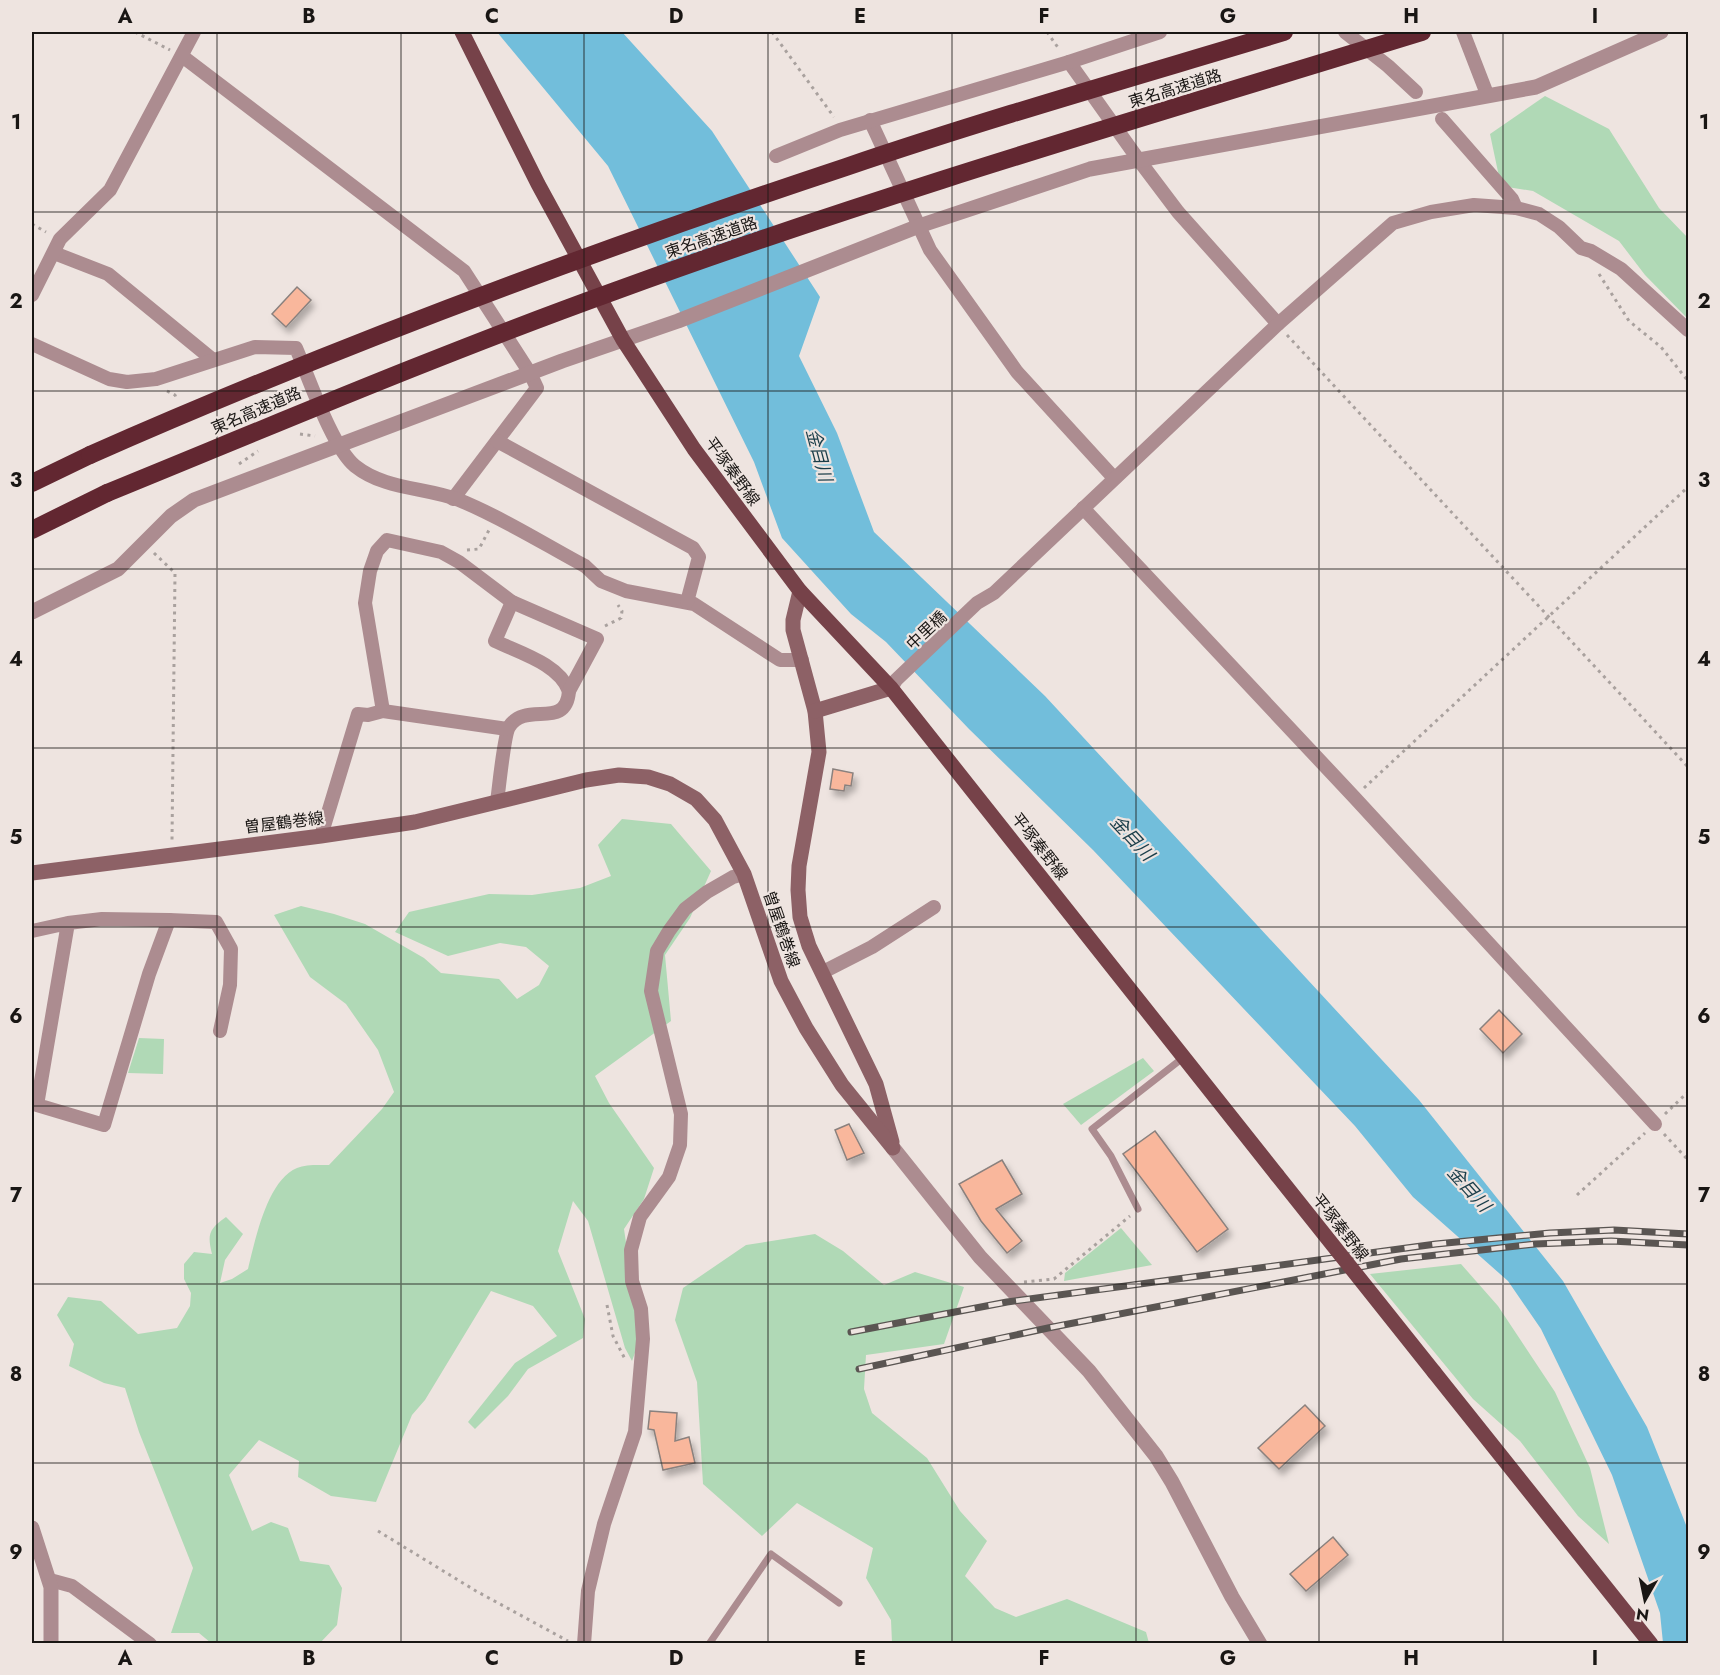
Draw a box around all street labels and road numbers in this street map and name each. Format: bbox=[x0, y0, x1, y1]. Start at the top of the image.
street label: 東名高速道路 bbox=[1126, 63, 1224, 114]
street label: 東名高速道路 bbox=[662, 211, 760, 264]
street label: 東名高速道路 bbox=[208, 381, 305, 440]
street label: 平塚秦野線 bbox=[700, 432, 765, 510]
street label: 中里橋 bbox=[901, 606, 952, 655]
street label: 曽屋鶴巻線 bbox=[243, 806, 325, 839]
street label: 平塚秦野線 bbox=[1006, 808, 1073, 885]
street label: 曽屋鶴巻線 bbox=[758, 888, 805, 971]
street label: 平塚秦野線 bbox=[1307, 1189, 1374, 1266]

